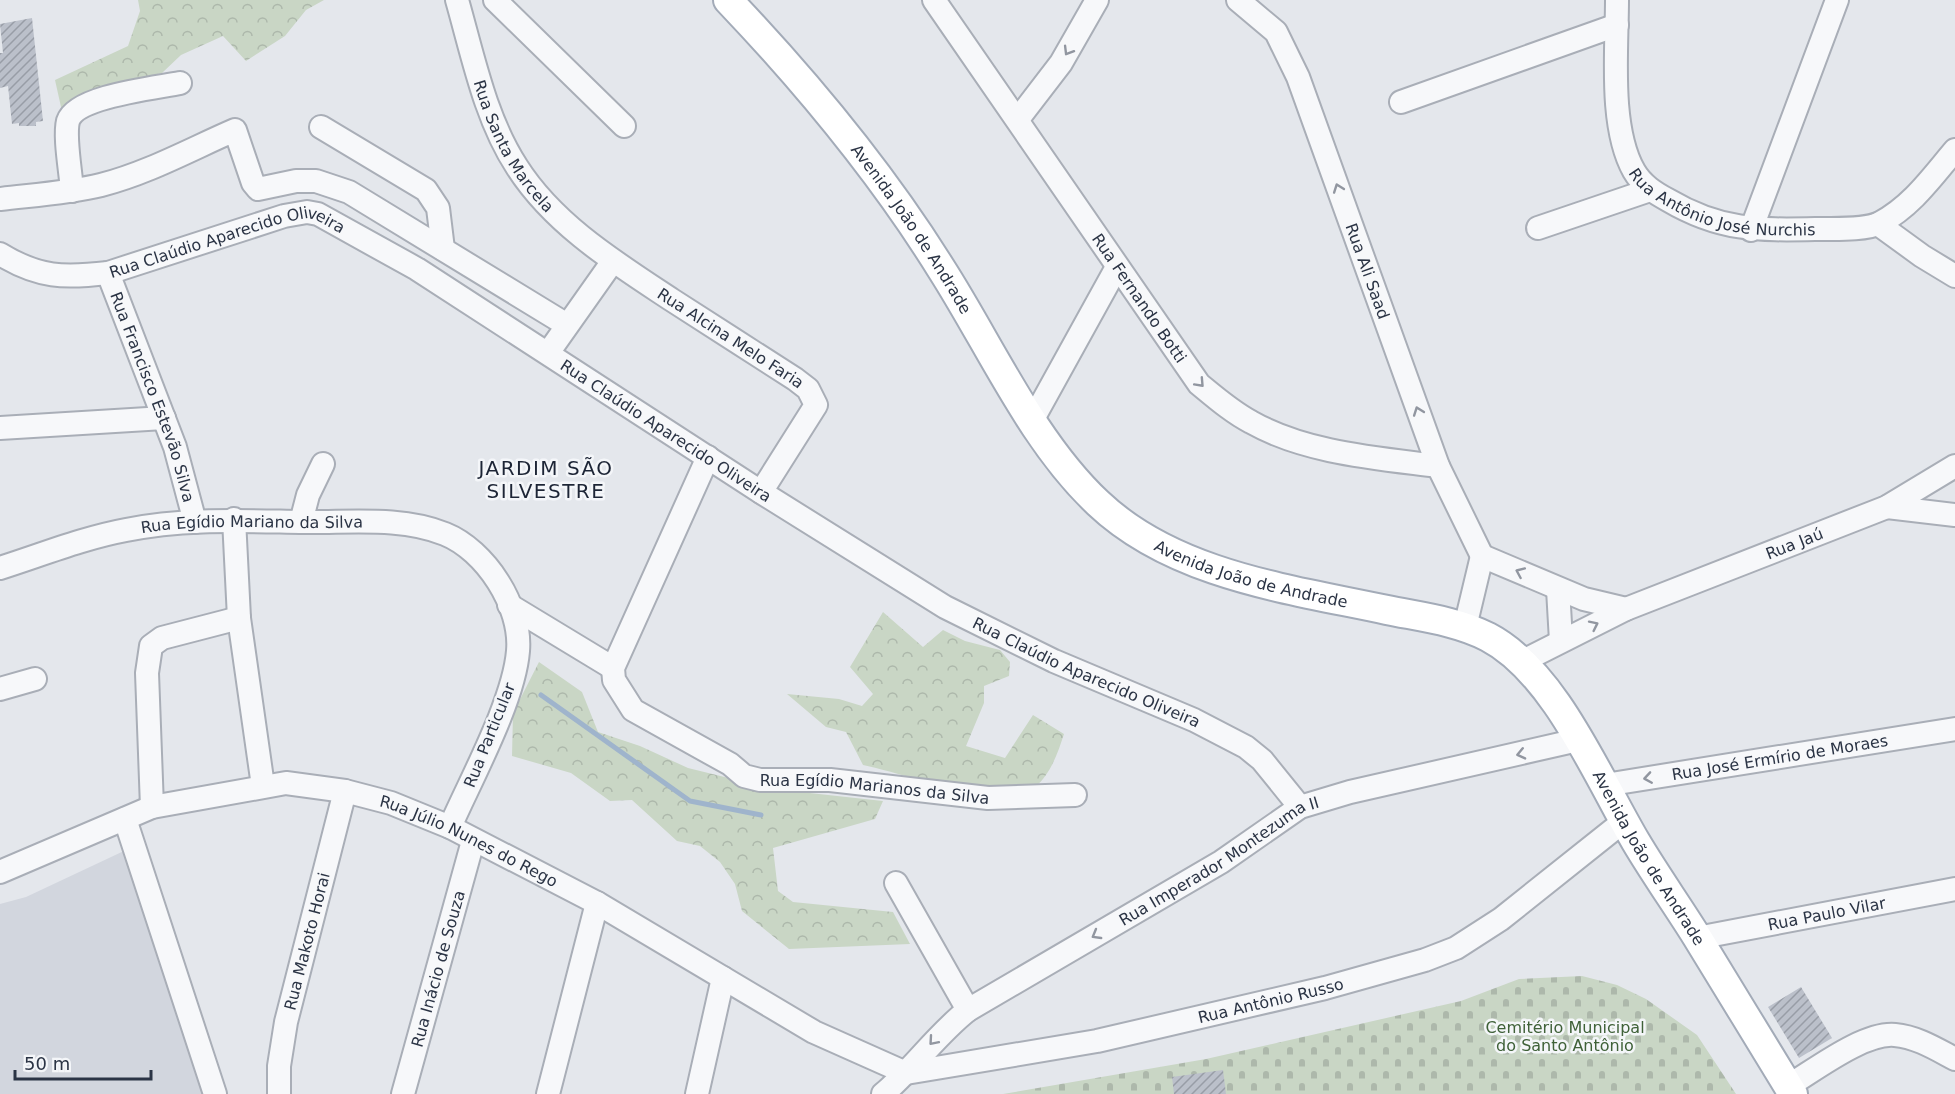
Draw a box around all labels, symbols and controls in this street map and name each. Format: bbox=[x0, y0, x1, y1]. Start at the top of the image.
one-way arrow bbox=[1064, 45, 1076, 55]
street label: Rua Santa Marcela bbox=[470, 78, 558, 216]
street label: Avenida João de Andrade bbox=[847, 140, 975, 317]
street label: Rua Antônio José Nurchis bbox=[1625, 165, 1816, 239]
one-way arrow bbox=[1332, 183, 1345, 194]
street label: Rua Claúdio Aparecido Oliveira bbox=[107, 203, 348, 282]
street label: Rua Ali Saad bbox=[1341, 221, 1393, 322]
street label: Rua Fernando Botti bbox=[1088, 230, 1190, 367]
street label: Rua Alcina Melo Faria bbox=[654, 284, 808, 392]
street label: Rua Francisco Estevão Silva bbox=[106, 289, 198, 504]
street label: Rua Claúdio Aparecido Oliveira bbox=[557, 356, 775, 506]
one-way arrow bbox=[1193, 377, 1204, 387]
one-way arrow bbox=[1412, 406, 1425, 417]
district label: JARDIM SÃO SILVESTRE bbox=[476, 456, 614, 503]
street label: Rua Egídio Mariano da Silva bbox=[139, 512, 363, 537]
street label: Rua Jaú bbox=[1763, 524, 1826, 564]
street label: Avenida João de Andrade bbox=[1151, 536, 1349, 612]
one-way arrow bbox=[1515, 567, 1526, 579]
street label: Rua Claúdio Aparecido Oliveira bbox=[969, 613, 1204, 732]
one-way arrow bbox=[1587, 621, 1598, 632]
street label: Rua Particular bbox=[460, 680, 519, 790]
street label: Rua José Ermírio de Moraes bbox=[1670, 731, 1889, 784]
one-way arrow bbox=[1516, 746, 1526, 759]
street label: Avenida João de Andrade bbox=[1589, 767, 1709, 949]
street label: Rua Egídio Marianos da Silva bbox=[760, 771, 991, 808]
one-way arrow bbox=[1644, 771, 1654, 784]
street label: Rua Júlio Nunes do Rego bbox=[378, 792, 561, 891]
street label: Rua Imperador Montezuma II bbox=[1116, 793, 1321, 930]
street label: Rua Makoto Horai bbox=[280, 870, 334, 1012]
street label: Rua Inácio de Souza bbox=[407, 888, 469, 1049]
street label: Rua Paulo Vilar bbox=[1766, 893, 1888, 934]
one-way arrow bbox=[1092, 928, 1102, 939]
street label: Rua Antônio Russo bbox=[1196, 974, 1346, 1027]
park label: Cemitério Municipal do Santo Antônio bbox=[1485, 1018, 1645, 1055]
one-way arrow bbox=[929, 1034, 940, 1045]
scale bar bbox=[15, 1043, 152, 1081]
text: 50 m bbox=[24, 1053, 70, 1074]

